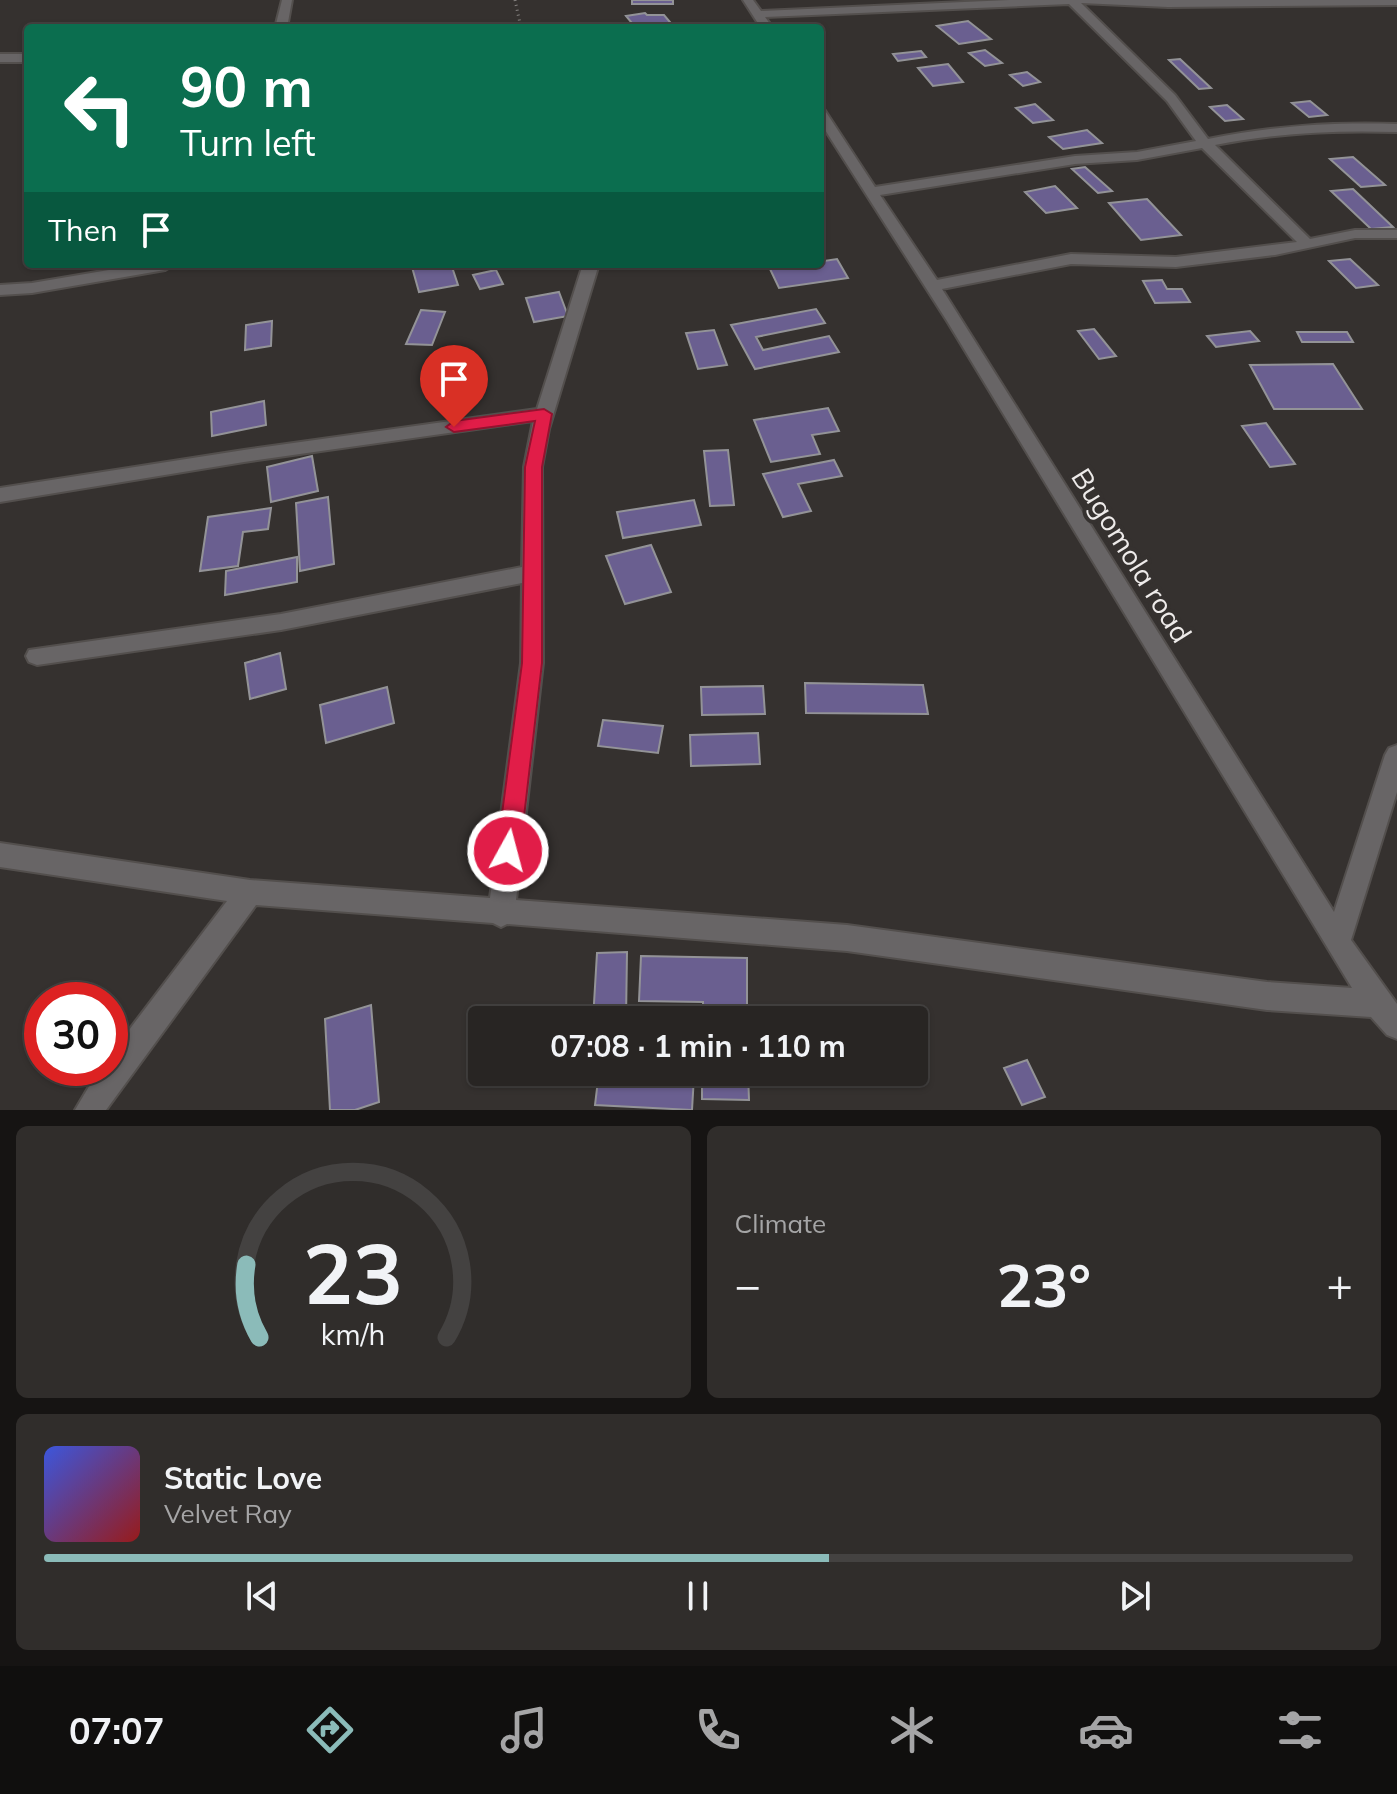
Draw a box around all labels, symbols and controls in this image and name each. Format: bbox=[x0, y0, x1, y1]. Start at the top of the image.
text: 90 m bbox=[180, 51, 313, 121]
icon: left bbox=[48, 56, 152, 160]
text: Turn left bbox=[180, 120, 316, 165]
icon: arrive bbox=[134, 208, 178, 252]
text: Then bbox=[48, 211, 118, 249]
pin bbox=[420, 345, 488, 427]
icon: arrive bbox=[432, 357, 476, 401]
street label: Bugomola road bbox=[1064, 461, 1200, 649]
position arrow bbox=[466, 809, 550, 893]
speed limit sign: 30 bbox=[24, 982, 128, 1086]
text: 07:08 · 1 min · 110 m bbox=[550, 1027, 846, 1065]
text: Climate bbox=[735, 1207, 826, 1240]
text: 23 bbox=[303, 1220, 403, 1325]
text: 23° bbox=[996, 1247, 1091, 1322]
text: − bbox=[735, 1257, 761, 1312]
text: + bbox=[1327, 1257, 1353, 1312]
text: km/h bbox=[321, 1316, 386, 1352]
text: Static Love bbox=[164, 1459, 322, 1497]
text: Velvet Ray bbox=[164, 1497, 292, 1530]
icon: previous bbox=[240, 1574, 284, 1618]
icon: pause bbox=[676, 1574, 720, 1618]
icon: next bbox=[1113, 1574, 1157, 1618]
icon: directions bbox=[302, 1702, 358, 1758]
icon: music bbox=[496, 1702, 552, 1758]
icon: phone bbox=[690, 1702, 746, 1758]
icon: climate bbox=[884, 1702, 940, 1758]
icon: car bbox=[1078, 1702, 1134, 1758]
icon: filters bbox=[1272, 1702, 1328, 1758]
text: 07:07 bbox=[69, 1708, 164, 1753]

